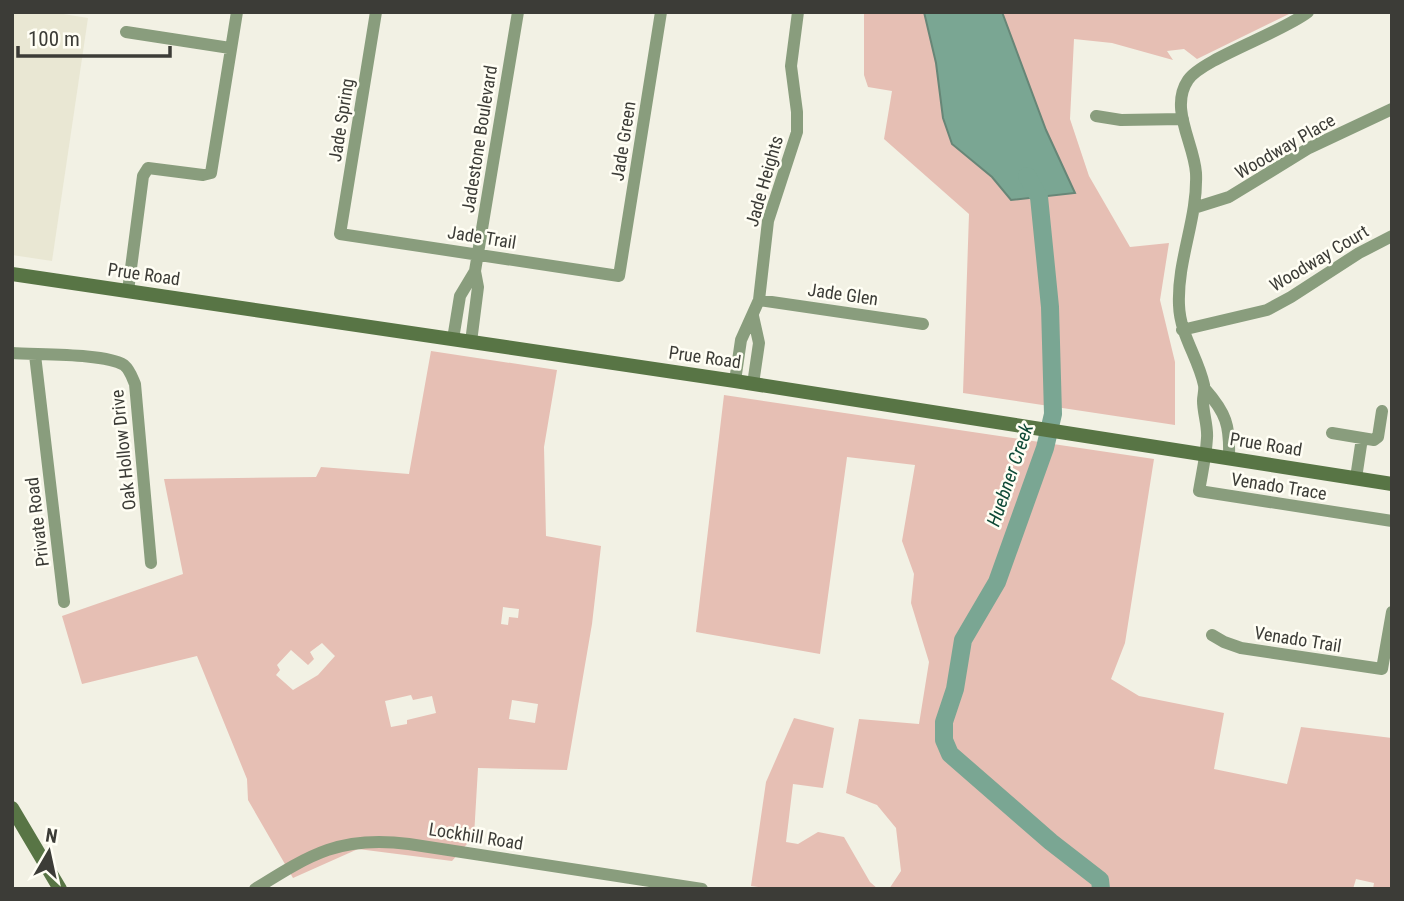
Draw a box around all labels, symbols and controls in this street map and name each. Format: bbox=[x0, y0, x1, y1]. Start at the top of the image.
scale bar bbox=[18, 14, 170, 58]
text: 100 m bbox=[28, 27, 80, 51]
street label: Jadestone Boulevard bbox=[457, 64, 501, 214]
street label: Jade Spring bbox=[324, 77, 358, 163]
street label: Jade Green bbox=[606, 100, 640, 182]
street label: Woodway Place bbox=[1231, 109, 1339, 183]
street label: Jade Heights bbox=[741, 133, 787, 229]
street label: Woodway Court bbox=[1266, 220, 1372, 296]
street label: Jade Trail bbox=[446, 221, 518, 253]
street label: Prue Road bbox=[106, 259, 182, 289]
street label: Jade Glen bbox=[807, 279, 879, 309]
street label: Prue Road bbox=[667, 342, 743, 372]
street label: Oak Hollow Drive bbox=[106, 389, 140, 511]
water label: Huebner Creek bbox=[982, 420, 1039, 529]
street label: Prue Road bbox=[1228, 428, 1304, 460]
street label: Venado Trace bbox=[1230, 468, 1328, 504]
street label: Private Road bbox=[21, 476, 53, 568]
street label: Venado Trail bbox=[1253, 622, 1343, 656]
north arrow bbox=[14, 817, 84, 887]
street label: Lockhill Road bbox=[427, 818, 525, 854]
text: N bbox=[44, 823, 59, 848]

